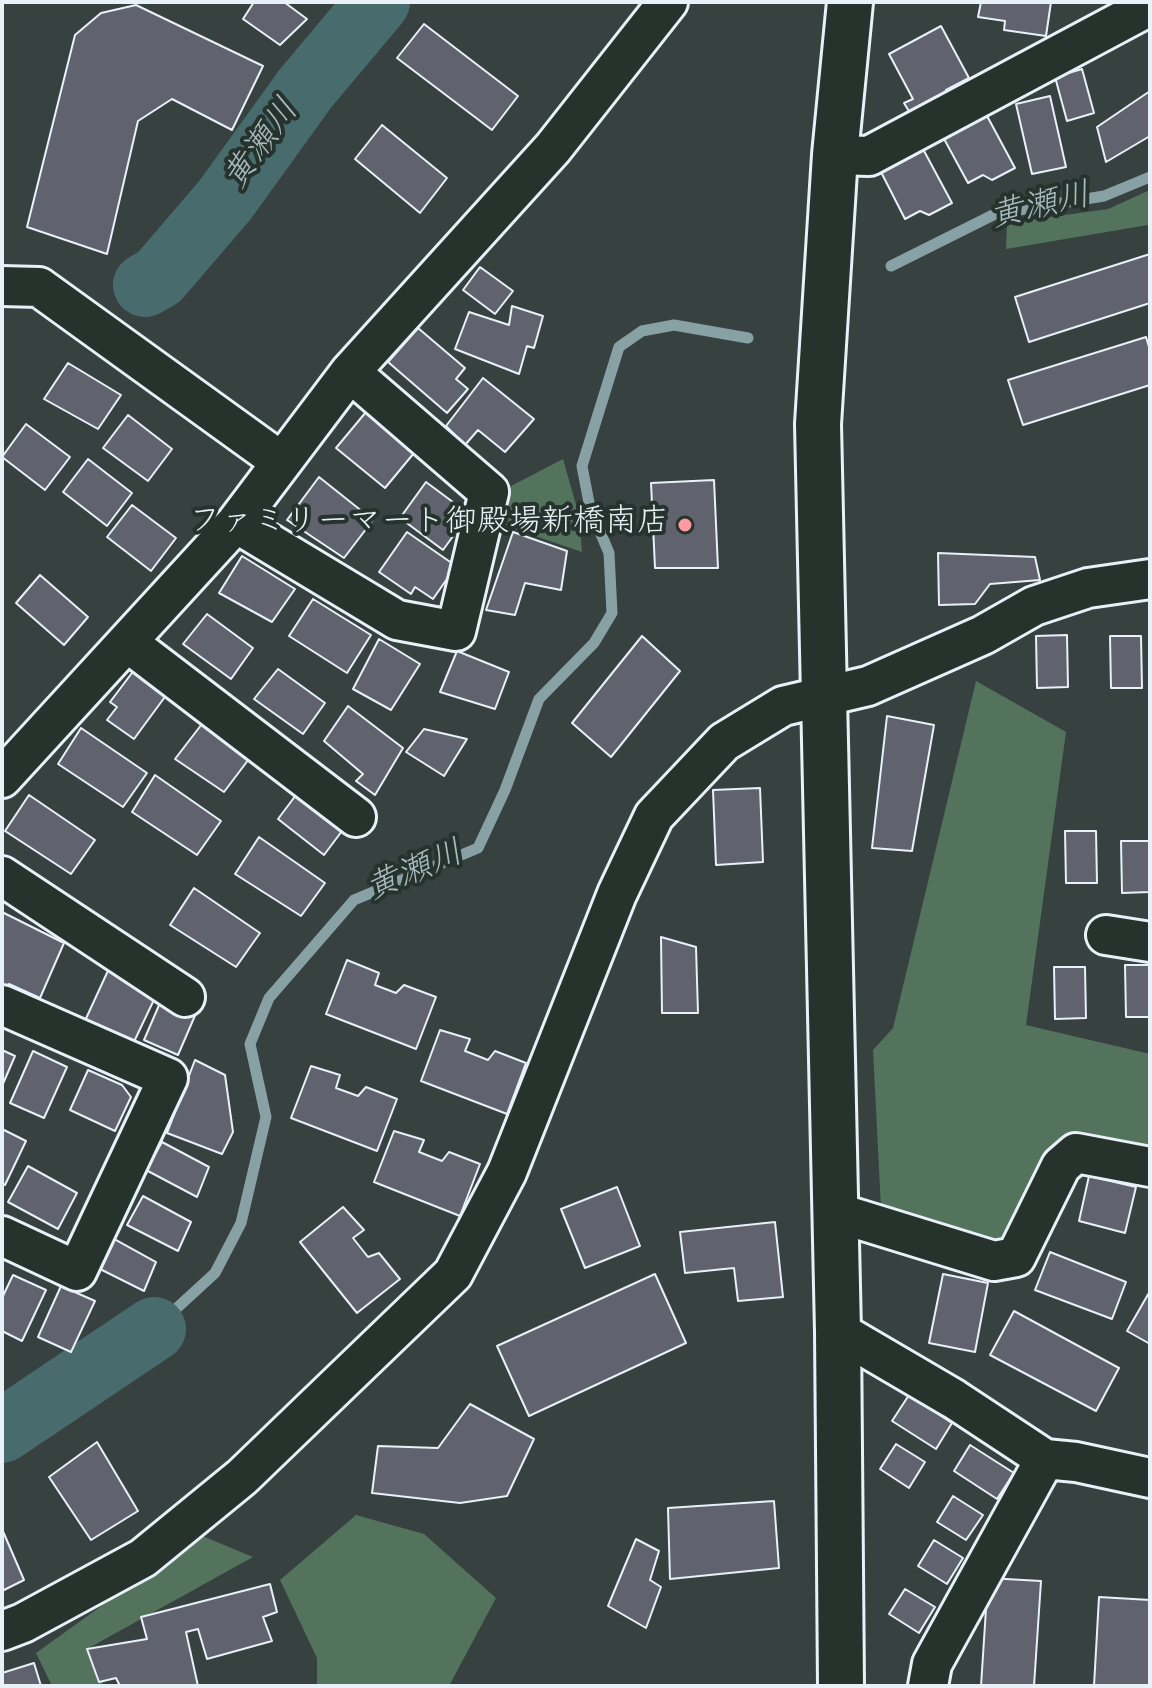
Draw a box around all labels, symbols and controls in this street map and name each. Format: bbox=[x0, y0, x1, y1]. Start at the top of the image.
water label: 黄瀬川 bbox=[218, 93, 310, 199]
water label: 黄瀬川 bbox=[987, 178, 1095, 240]
place label: ファミリーマート御殿場新橋南店 bbox=[189, 506, 669, 544]
marker: ファミリーマート御殿場新橋南店 bbox=[676, 516, 694, 534]
water label: 黄瀬川 bbox=[361, 835, 471, 913]

